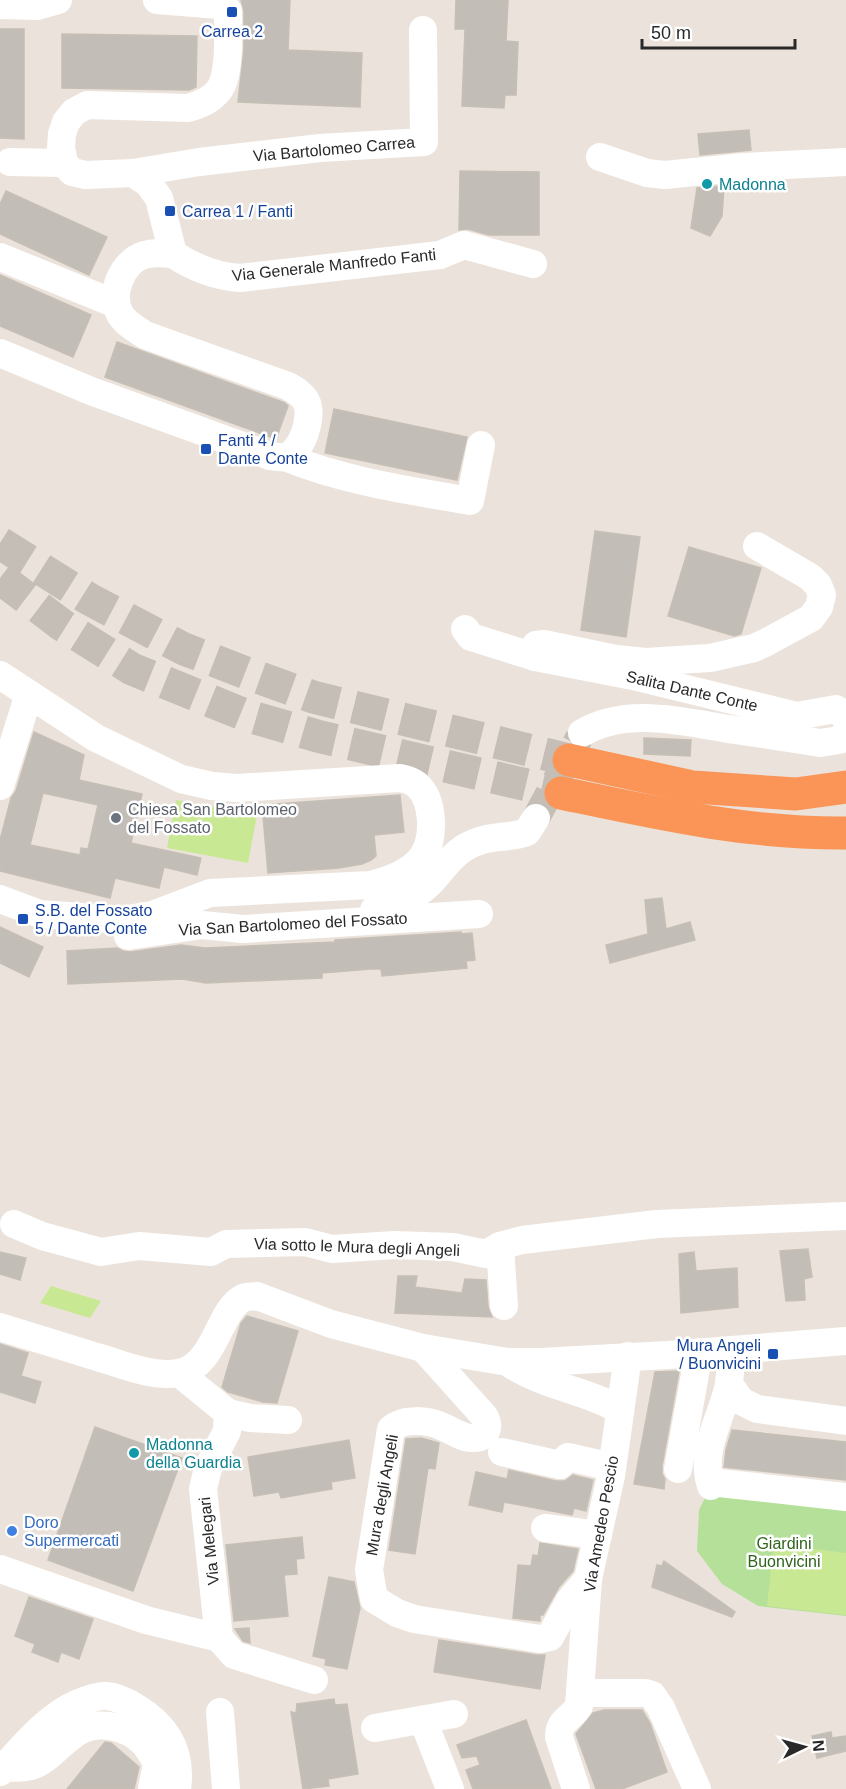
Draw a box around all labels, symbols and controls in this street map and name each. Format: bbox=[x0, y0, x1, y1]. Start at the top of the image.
marker: Carrea 2 bbox=[225, 5, 239, 19]
scale bar bbox=[642, 12, 795, 50]
place label: Carrea 2 bbox=[201, 23, 263, 40]
text: 50 m bbox=[651, 23, 691, 43]
street label: Via Bartolomeo Carrea bbox=[252, 133, 416, 165]
place label: Madonna bbox=[719, 176, 786, 193]
marker: Madonna bbox=[700, 177, 714, 191]
place label: Carrea 1 / Fanti bbox=[182, 203, 293, 220]
marker: Carrea 1 / Fanti bbox=[163, 204, 177, 218]
street label: Via Generale Manfredo Fanti bbox=[231, 246, 437, 284]
place label: Fanti 4 / Dante Conte bbox=[218, 432, 308, 467]
marker: Fanti 4 / Dante Conte bbox=[199, 442, 213, 456]
street label: Salita Dante Conte bbox=[625, 668, 759, 714]
place label: Chiesa San Bartolomeo del Fossato bbox=[128, 801, 297, 836]
marker: Chiesa San Bartolomeo del Fossato bbox=[109, 811, 123, 825]
place label: S.B. del Fossato 5 / Dante Conte bbox=[35, 902, 152, 937]
street label: Via San Bartolomeo del Fossato bbox=[178, 910, 408, 938]
marker: S.B. del Fossato 5 / Dante Conte bbox=[16, 912, 30, 926]
street label: Via sotto le Mura degli Angeli bbox=[254, 1235, 460, 1259]
place label: Mura Angeli / Buonvicini bbox=[677, 1337, 761, 1372]
marker: Mura Angeli / Buonvicini bbox=[766, 1347, 780, 1361]
street label: Mura degli Angeli bbox=[363, 1433, 401, 1557]
place label: Madonna della Guardia bbox=[146, 1436, 241, 1471]
marker: Madonna della Guardia bbox=[127, 1446, 141, 1460]
street label: Via Amedeo Pescio bbox=[581, 1454, 621, 1594]
street label: Via Melegari bbox=[196, 1496, 222, 1586]
place label: Doro Supermercati bbox=[24, 1514, 119, 1549]
marker: Doro Supermercati bbox=[5, 1524, 19, 1538]
park label: Giardini Buonvicini bbox=[748, 1535, 820, 1570]
north arrow bbox=[774, 1717, 834, 1777]
text: N bbox=[809, 1739, 827, 1752]

